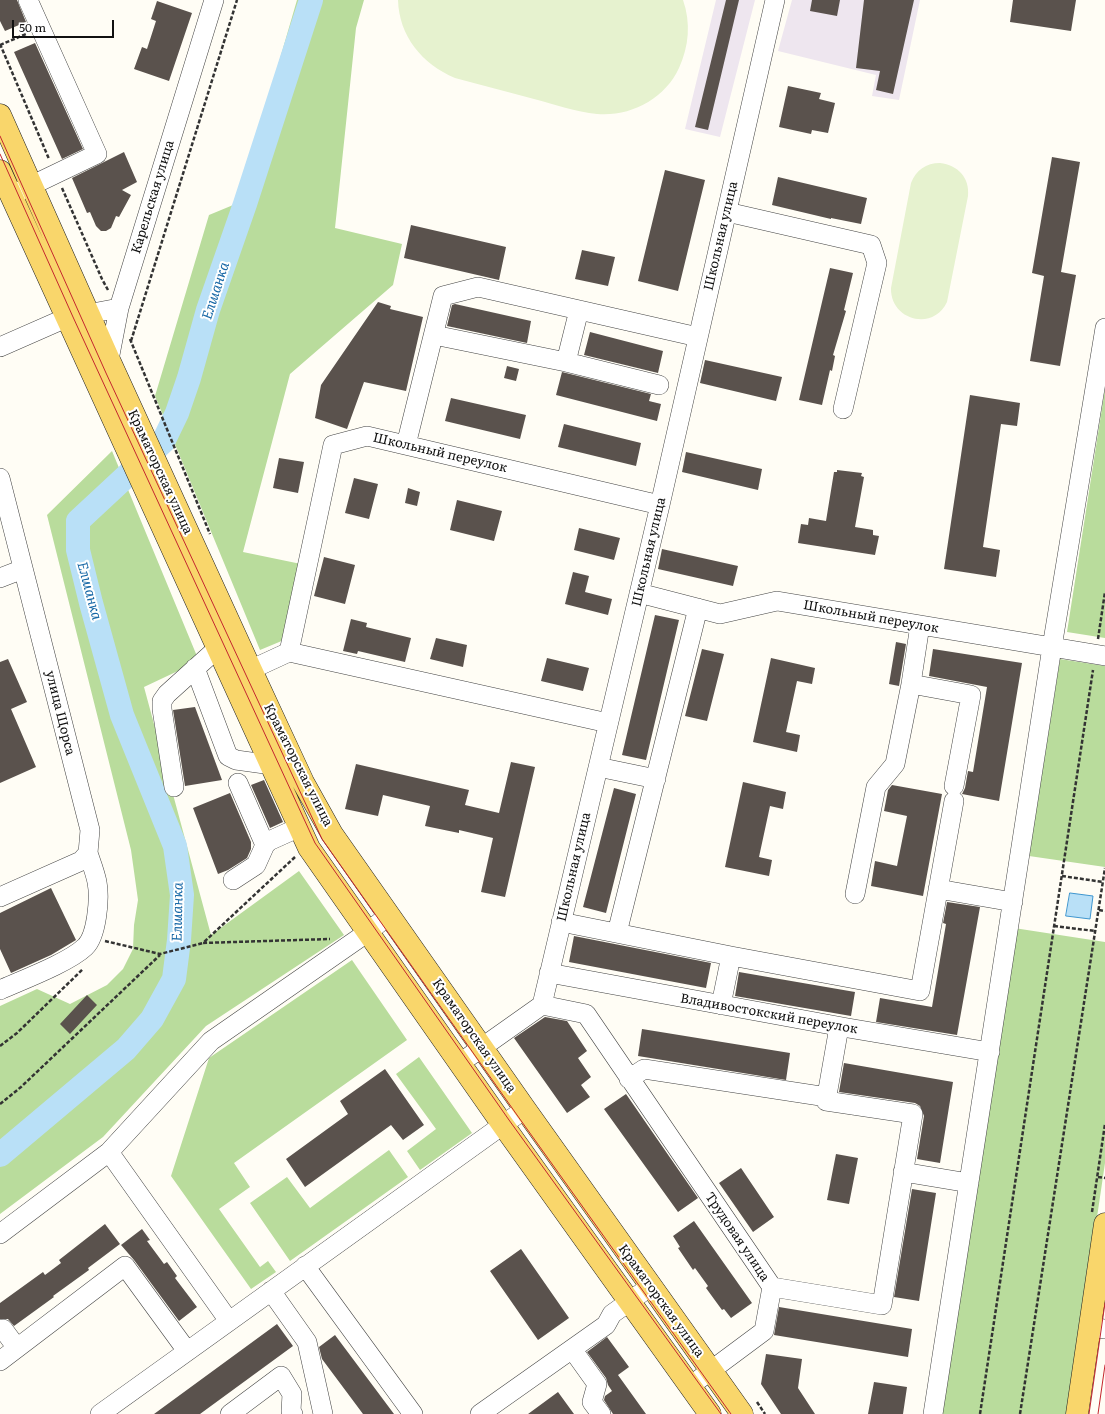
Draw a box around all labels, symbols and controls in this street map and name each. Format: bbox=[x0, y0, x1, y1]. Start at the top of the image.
scale bar bbox=[14, 12, 116, 38]
text: 50 m bbox=[19, 18, 46, 36]
street label: Карельская улица bbox=[128, 138, 178, 256]
street label: Школьная улица bbox=[701, 180, 741, 292]
water label: Елшанка bbox=[199, 260, 233, 322]
street label: Краматорская улица bbox=[124, 407, 196, 537]
street label: Школьный переулок bbox=[371, 430, 509, 476]
street label: Школьная улица bbox=[629, 496, 669, 608]
water label: Елшанка bbox=[73, 560, 105, 622]
street label: Школьный переулок bbox=[802, 597, 940, 637]
street label: улица Щорса bbox=[42, 669, 78, 757]
street label: Краматорская улица bbox=[260, 701, 336, 829]
street label: Школьная улица bbox=[554, 811, 594, 923]
water label: Елшанка bbox=[169, 882, 187, 942]
street label: Краматорская улица bbox=[429, 976, 519, 1096]
street label: Владивостокский переулок bbox=[679, 991, 859, 1037]
street label: Трудовая улица bbox=[701, 1189, 773, 1285]
street label: Краматорская улица bbox=[615, 1241, 707, 1361]

